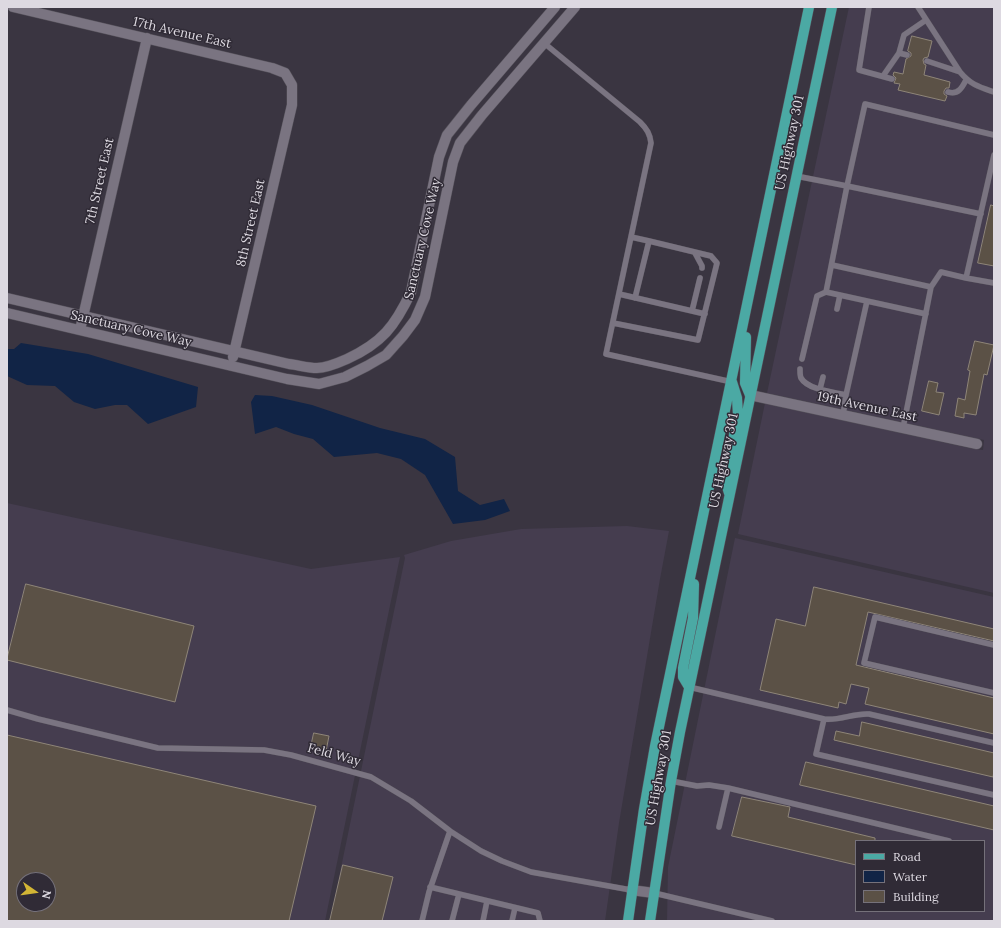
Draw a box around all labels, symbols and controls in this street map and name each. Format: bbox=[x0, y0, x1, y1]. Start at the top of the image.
street label: 17th Avenue East bbox=[131, 14, 233, 52]
street label: US Highway 301 bbox=[772, 94, 808, 192]
street label: 7th Street East bbox=[82, 136, 118, 226]
street label: Sanctuary Cove Way bbox=[401, 177, 445, 301]
street label: 8th Street East bbox=[233, 178, 269, 268]
street label: Sanctuary Cove Way bbox=[69, 307, 193, 351]
street label: 19th Avenue East bbox=[816, 389, 918, 425]
street label: US Highway 301 bbox=[706, 412, 742, 510]
street label: US Highway 301 bbox=[643, 729, 675, 827]
street label: Feld Way bbox=[306, 740, 362, 770]
legend bbox=[855, 840, 985, 912]
text: Road bbox=[893, 849, 921, 864]
text: Water bbox=[893, 869, 927, 884]
north arrow bbox=[16, 872, 56, 912]
text: N bbox=[39, 889, 54, 900]
text: Building bbox=[893, 889, 939, 904]

